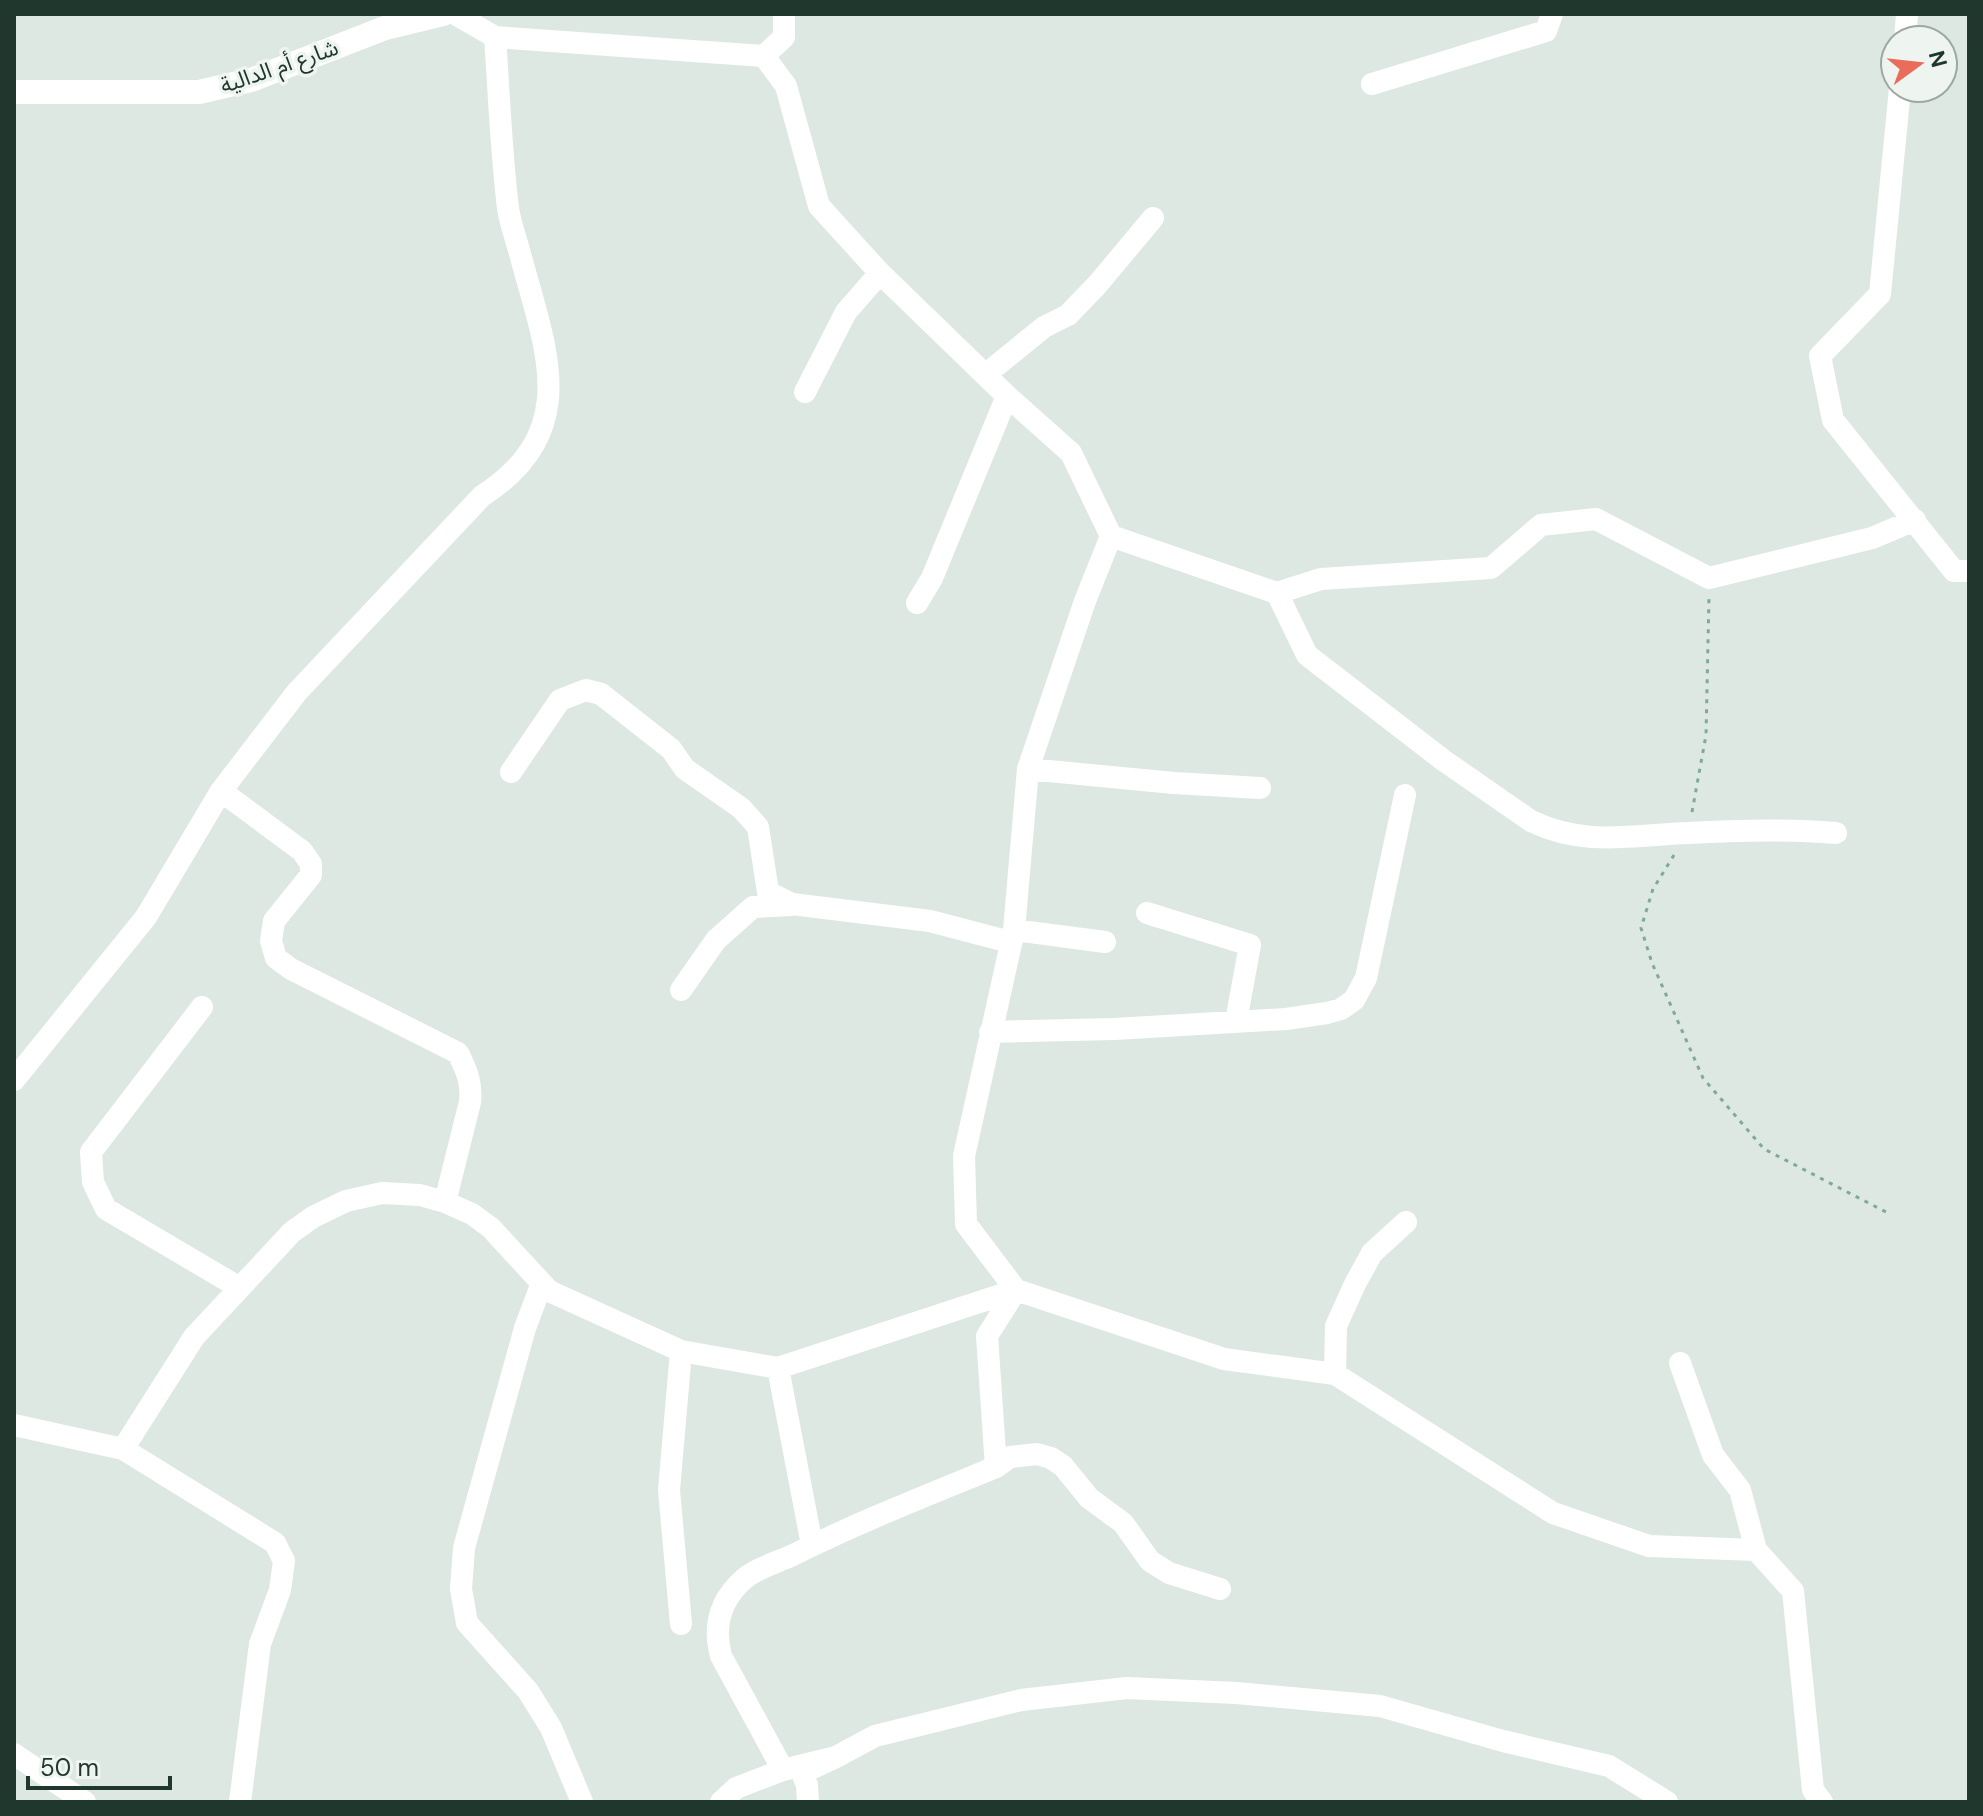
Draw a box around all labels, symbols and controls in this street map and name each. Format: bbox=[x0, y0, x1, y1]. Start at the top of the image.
north arrow bbox=[1879, 24, 1959, 104]
street label: شارع أم الدالية bbox=[216, 33, 343, 102]
text: N bbox=[1922, 47, 1954, 70]
scale bar bbox=[28, 1740, 170, 1790]
text: 50 m bbox=[40, 1752, 99, 1783]

